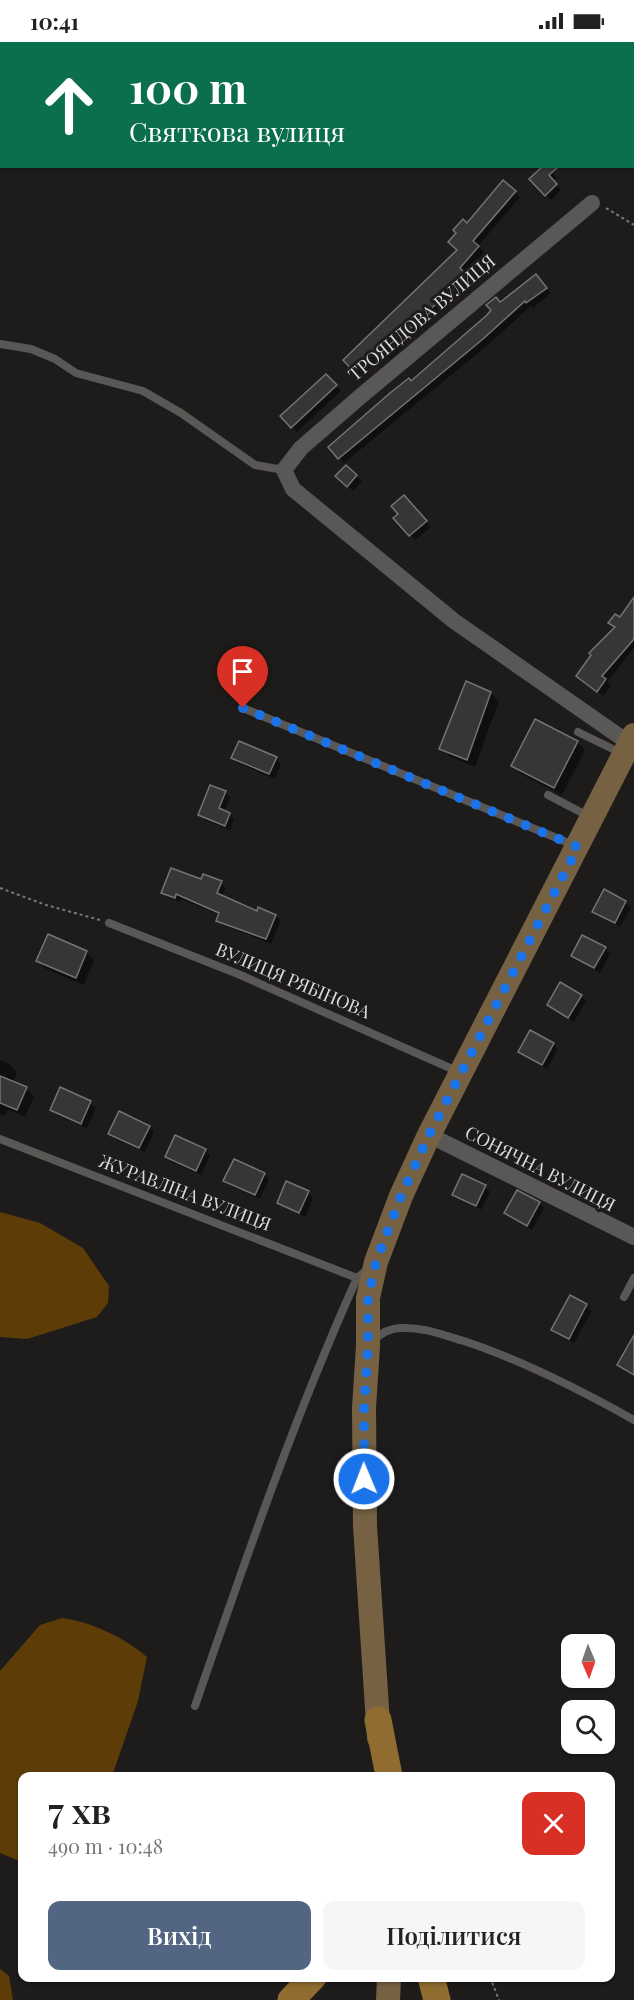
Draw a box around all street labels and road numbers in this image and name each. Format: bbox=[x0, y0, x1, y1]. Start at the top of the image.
street label: ТРОЯНДОВА ВУЛИЦЯ bbox=[343, 249, 500, 386]
street label: ВУЛИЦЯ РЯБІНОВА bbox=[212, 937, 375, 1024]
street label: СОНЯЧНА ВУЛИЦЯ bbox=[461, 1120, 620, 1216]
street label: ЖУРАВЛІНА ВУЛИЦЯ bbox=[96, 1148, 275, 1236]

